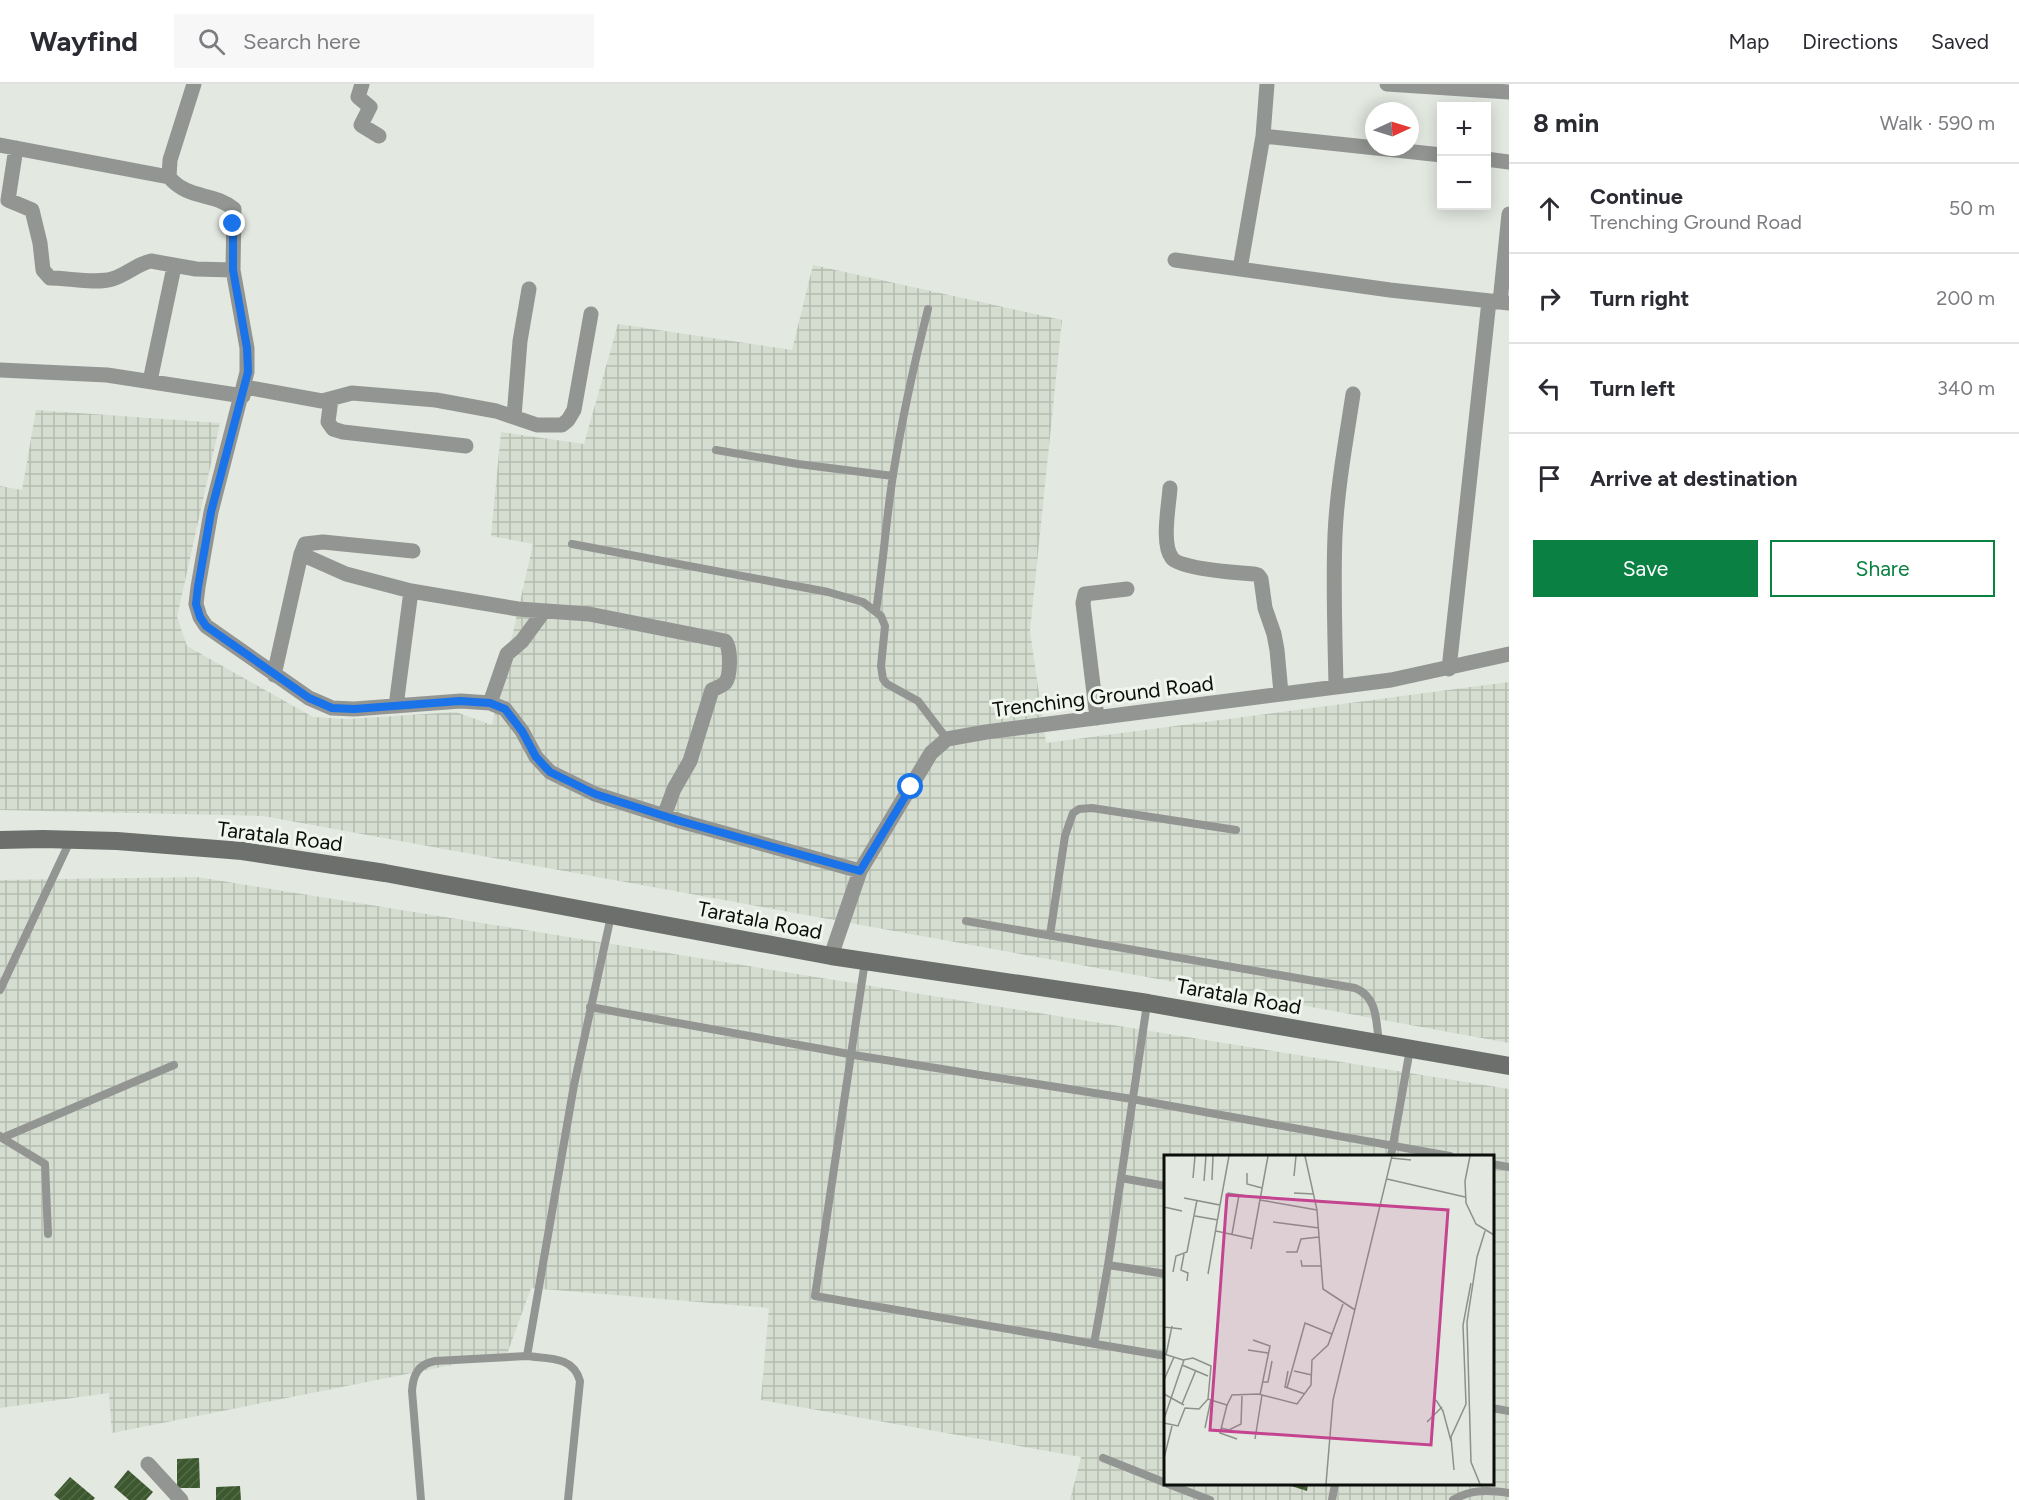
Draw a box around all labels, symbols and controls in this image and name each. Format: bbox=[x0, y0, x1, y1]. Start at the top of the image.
search box bbox=[174, 14, 594, 68]
text: Wayfind bbox=[30, 24, 138, 58]
icon: search bbox=[195, 25, 228, 58]
text: Search here bbox=[243, 28, 361, 55]
text: Map bbox=[1728, 29, 1769, 54]
text: Directions bbox=[1802, 29, 1898, 54]
text: Saved bbox=[1931, 29, 1989, 54]
north arrow bbox=[1365, 102, 1419, 156]
map controls bbox=[1437, 102, 1491, 210]
button: + bbox=[1437, 102, 1491, 156]
text: 8 min bbox=[1533, 107, 1599, 139]
text: Walk · 590 m bbox=[1880, 111, 1995, 135]
button: − bbox=[1437, 156, 1491, 210]
text: Continue bbox=[1590, 183, 1683, 210]
icon: ahead bbox=[1533, 192, 1566, 225]
text: 50 m bbox=[1949, 196, 1995, 220]
route end bbox=[219, 210, 245, 236]
text: Trenching Ground Road bbox=[1590, 210, 1802, 234]
icon: right bbox=[1533, 282, 1566, 315]
text: Turn right bbox=[1590, 285, 1689, 312]
text: 200 m bbox=[1936, 286, 1995, 310]
icon: left bbox=[1533, 372, 1566, 405]
text: Turn left bbox=[1590, 375, 1676, 402]
text: 340 m bbox=[1937, 376, 1995, 400]
icon: arrive bbox=[1533, 462, 1566, 495]
text: Arrive at destination bbox=[1590, 465, 1798, 492]
button: Save bbox=[1533, 540, 1758, 597]
button: Share bbox=[1770, 540, 1995, 597]
street label: Trenching Ground Road bbox=[991, 670, 1215, 722]
route start bbox=[897, 773, 923, 799]
street label: Taratala Road bbox=[216, 816, 344, 856]
street label: Taratala Road bbox=[696, 896, 824, 944]
street label: Taratala Road bbox=[1175, 973, 1303, 1019]
inset map bbox=[1164, 1155, 1494, 1485]

